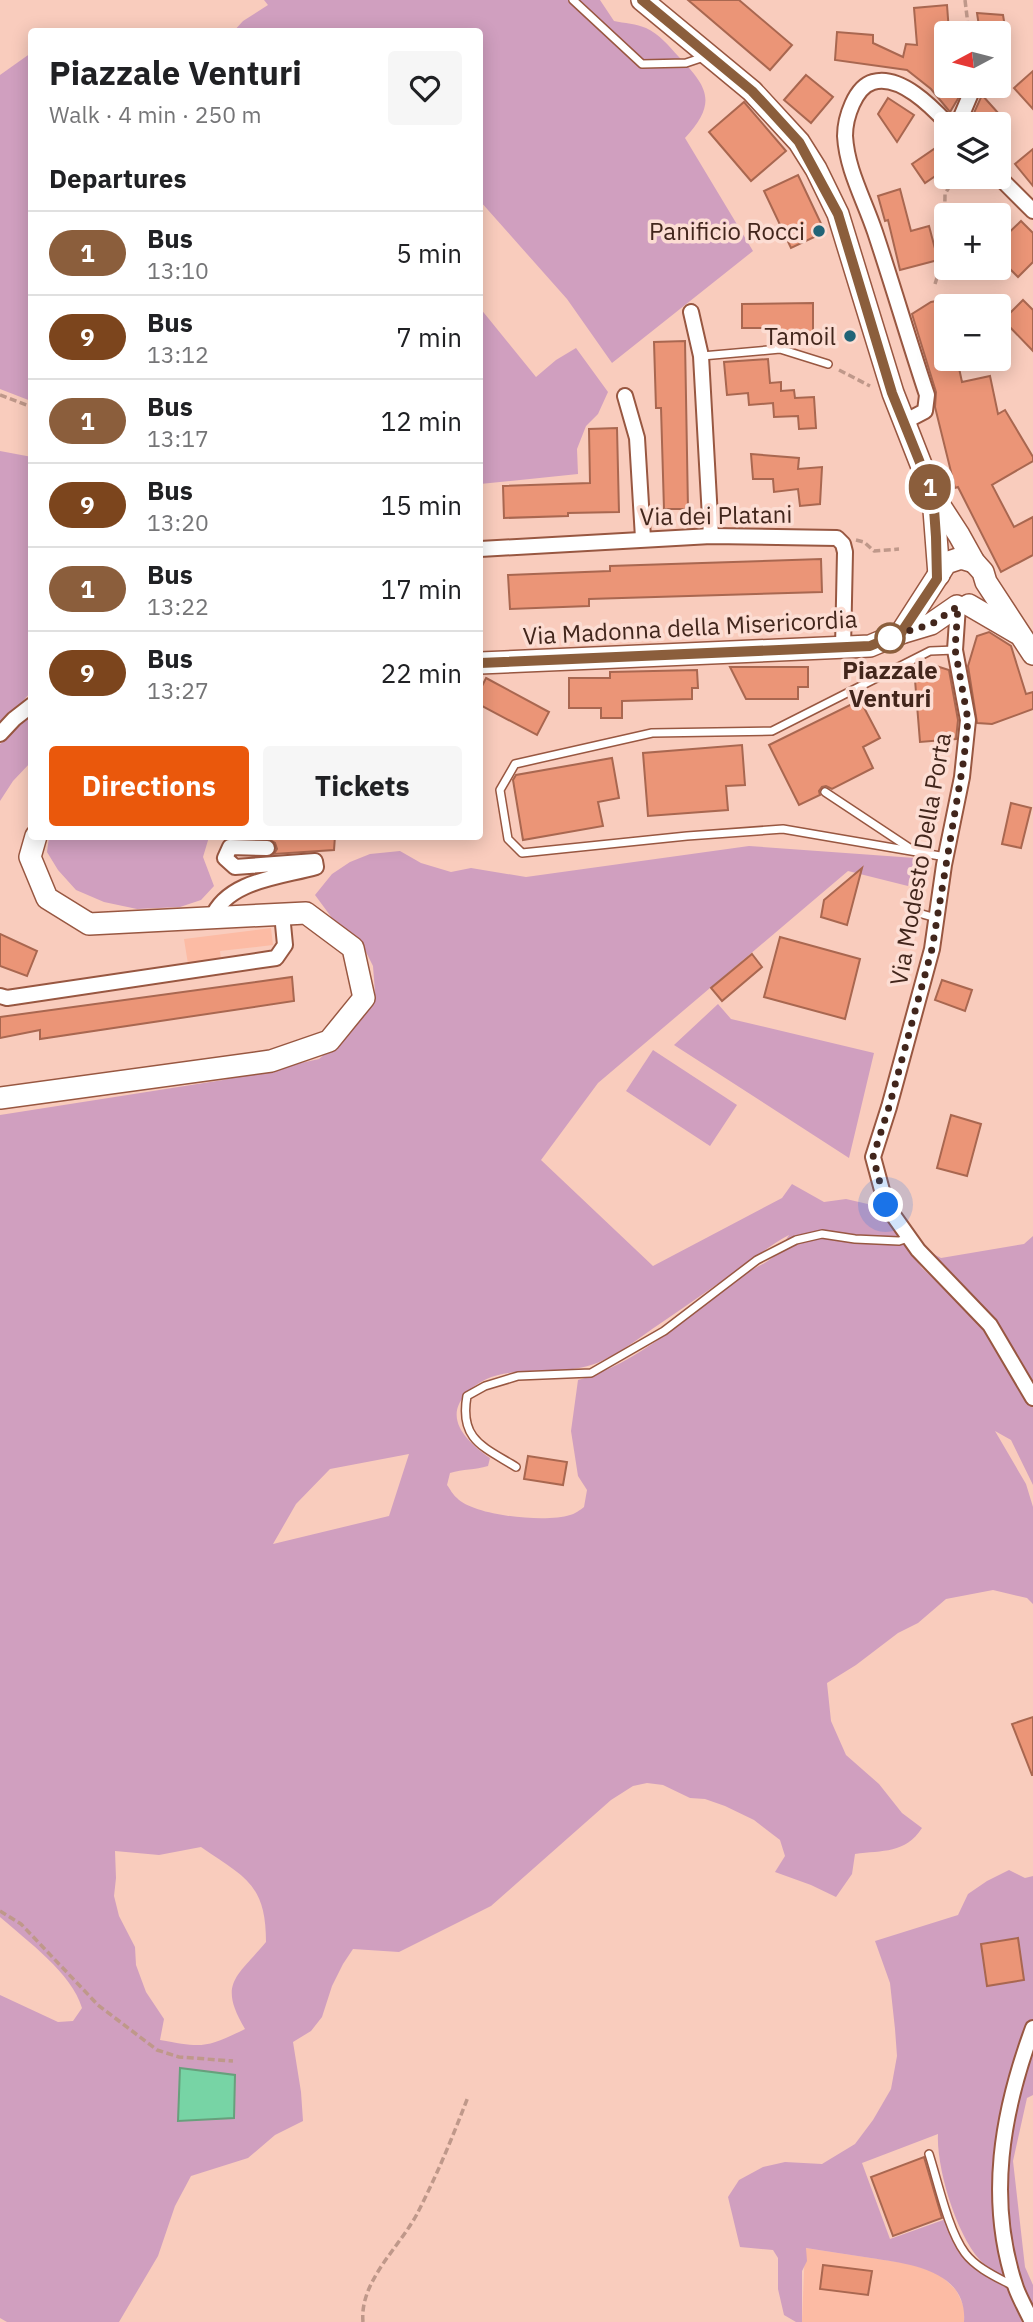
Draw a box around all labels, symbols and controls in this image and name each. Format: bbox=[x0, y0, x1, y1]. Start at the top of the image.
north arrow bbox=[934, 21, 1012, 98]
map controls bbox=[934, 21, 1011, 371]
text: Piazzale Venturi bbox=[49, 51, 302, 94]
button: heart bbox=[388, 51, 462, 125]
text: Walk · 4 min · 250 m bbox=[49, 99, 262, 129]
button: layers bbox=[934, 112, 1011, 189]
text: Departures bbox=[49, 161, 187, 195]
button: + bbox=[934, 203, 1011, 280]
place label: Panificio Rocci bbox=[649, 215, 805, 247]
text: Bus bbox=[147, 221, 193, 255]
marker: Panificio Rocci bbox=[811, 223, 827, 239]
text: 5 min bbox=[396, 236, 462, 270]
text: 1 bbox=[80, 237, 95, 269]
text: 13:10 bbox=[147, 255, 209, 285]
button: − bbox=[934, 294, 1011, 371]
text: Bus bbox=[147, 305, 193, 339]
text: 7 min bbox=[396, 320, 462, 354]
place label: Tamoil bbox=[764, 320, 836, 352]
text: 9 bbox=[80, 321, 95, 353]
marker: Tamoil bbox=[842, 328, 858, 344]
text: 13:12 bbox=[147, 339, 209, 369]
text: Bus bbox=[147, 389, 193, 423]
text: 12 min bbox=[381, 404, 462, 438]
text: 1 bbox=[80, 405, 95, 437]
text: 13:17 bbox=[147, 423, 209, 453]
line badge: 1 bbox=[907, 464, 953, 510]
text: 1 bbox=[923, 471, 937, 503]
text: Bus bbox=[147, 473, 193, 507]
text: 15 min bbox=[381, 488, 462, 522]
text: 9 bbox=[80, 489, 95, 521]
street label: Via dei Platani bbox=[639, 498, 793, 532]
text: 13:20 bbox=[147, 507, 209, 537]
text: Bus bbox=[147, 557, 193, 591]
text: 17 min bbox=[381, 572, 462, 606]
text: 1 bbox=[80, 573, 95, 605]
text: 13:22 bbox=[147, 591, 209, 621]
street label: Via Madonna della Misericordia bbox=[522, 602, 858, 652]
marker: Piazzale Venturi bbox=[875, 623, 905, 653]
text: Bus bbox=[147, 641, 193, 675]
place label: Piazzale Venturi bbox=[842, 654, 938, 714]
text: 22 min bbox=[381, 656, 462, 690]
text: 9 bbox=[80, 657, 95, 689]
text: 13:27 bbox=[147, 675, 209, 705]
street label: Via Modesto Della Porta bbox=[882, 730, 958, 988]
button: Directions bbox=[49, 746, 249, 826]
button: Tickets bbox=[263, 746, 462, 826]
your location bbox=[868, 1187, 903, 1222]

